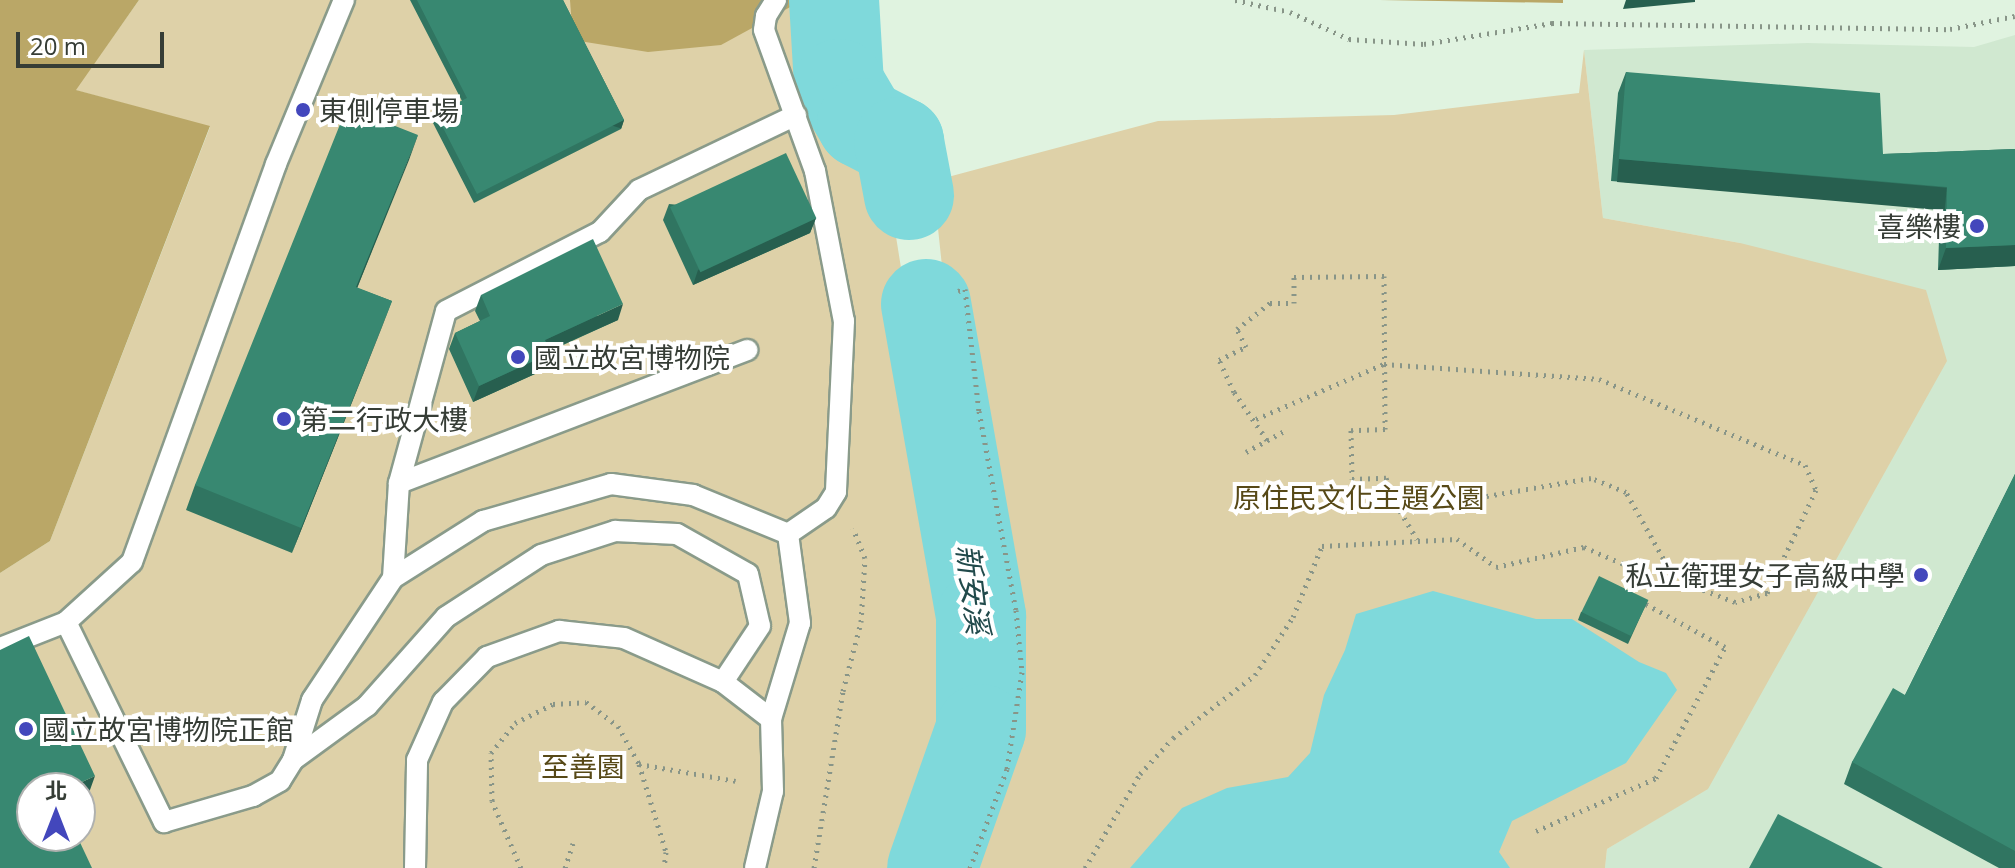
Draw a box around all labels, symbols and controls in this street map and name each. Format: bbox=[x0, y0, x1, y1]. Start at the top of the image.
scale bar bbox=[20, 16, 168, 66]
text: 20 m bbox=[30, 29, 86, 62]
place label: 東側停車場 bbox=[319, 93, 459, 127]
marker: 東側停車場 bbox=[294, 101, 312, 119]
place label: 喜樂樓 bbox=[1877, 209, 1961, 243]
marker: 喜樂樓 bbox=[1968, 217, 1986, 235]
place label: 國立故宮博物院 bbox=[534, 340, 730, 374]
marker: 國立故宮博物院 bbox=[509, 348, 527, 366]
place label: 第二行政大樓 bbox=[300, 402, 468, 436]
marker: 第二行政大樓 bbox=[275, 410, 293, 428]
park label: 原住民文化主題公園 bbox=[1233, 480, 1485, 514]
water label: 新安溪 bbox=[950, 542, 996, 636]
place label: 私立衛理女子高級中學 bbox=[1625, 558, 1905, 592]
marker: 私立衛理女子高級中學 bbox=[1912, 566, 1930, 584]
place label: 國立故宮博物院正館 bbox=[42, 712, 294, 746]
marker: 國立故宮博物院正館 bbox=[17, 720, 35, 738]
park label: 至善園 bbox=[541, 749, 625, 783]
north arrow bbox=[16, 772, 96, 852]
text: 北 bbox=[45, 775, 67, 805]

